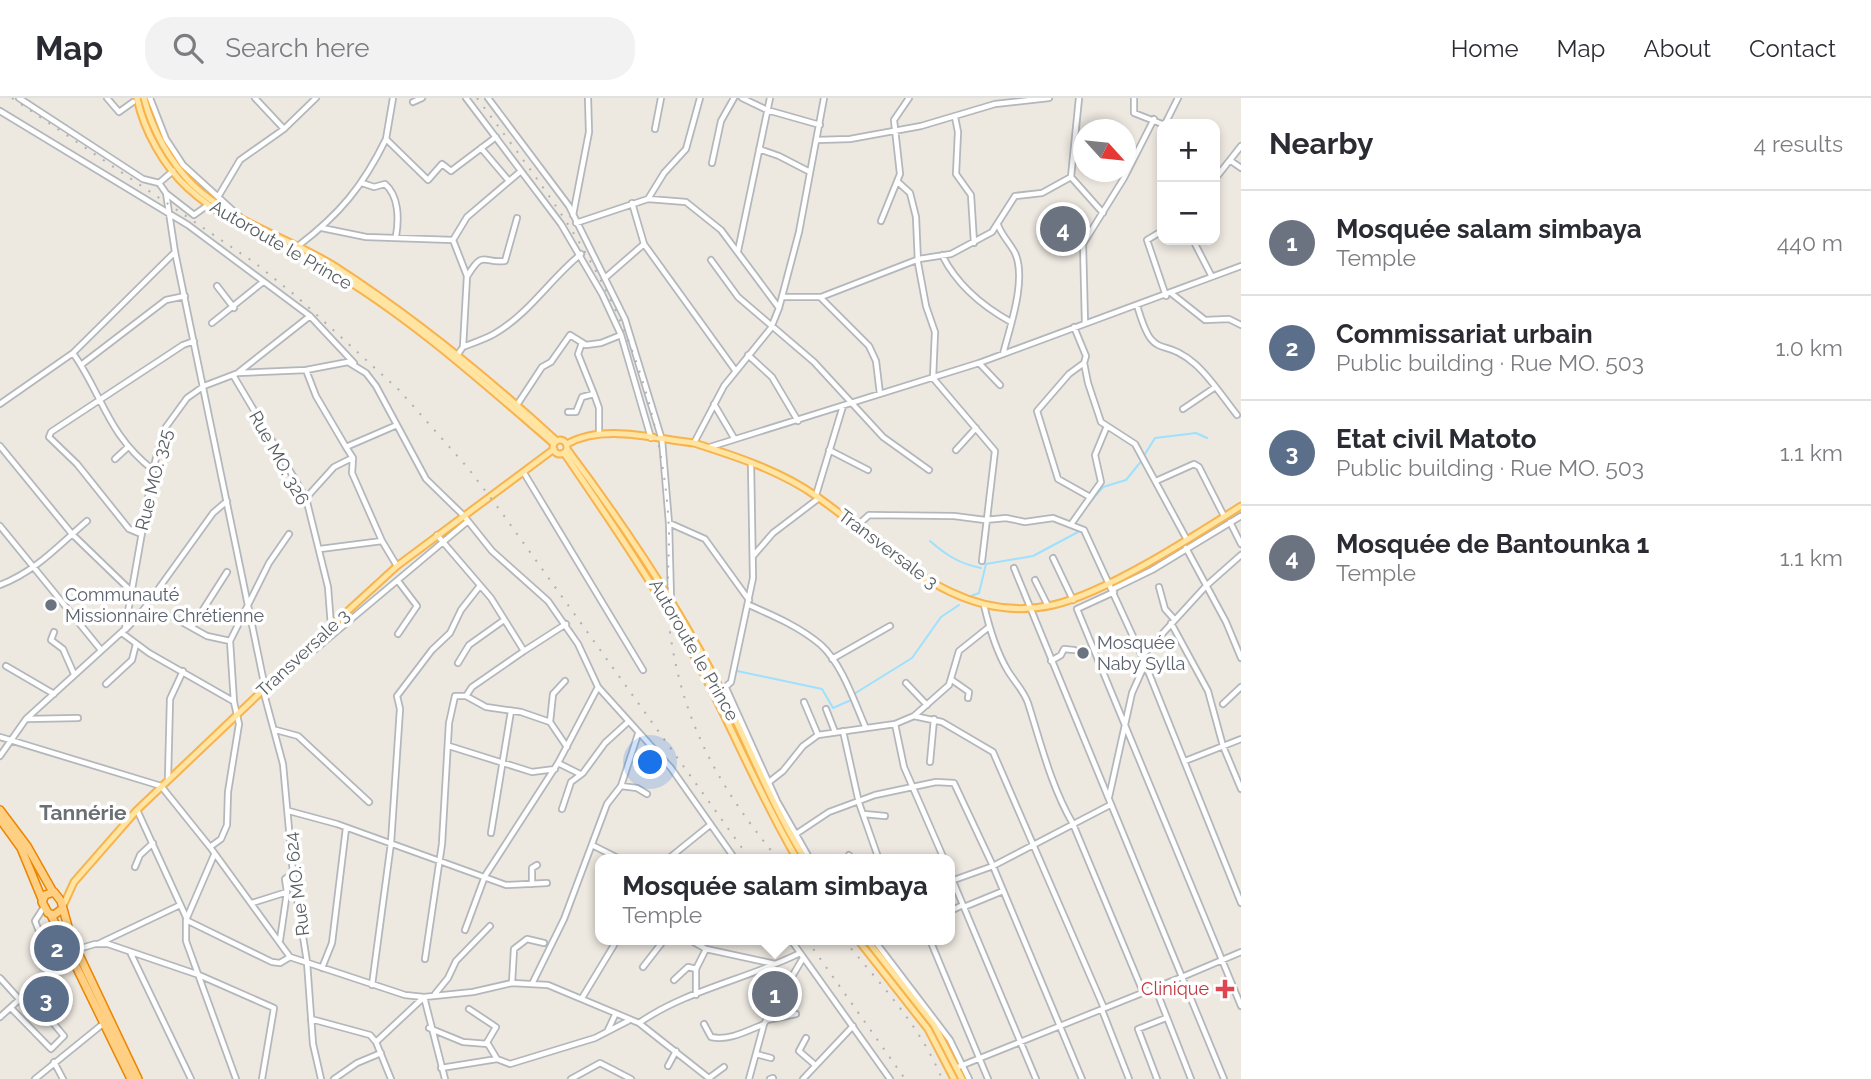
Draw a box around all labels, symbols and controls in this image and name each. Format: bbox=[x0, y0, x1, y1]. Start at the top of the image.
search box bbox=[145, 17, 635, 80]
text: Map bbox=[35, 29, 103, 68]
icon: search bbox=[169, 29, 207, 67]
text: Search here bbox=[225, 33, 370, 63]
text: Home bbox=[1451, 34, 1519, 63]
text: Map bbox=[1557, 34, 1605, 63]
text: About bbox=[1643, 34, 1711, 63]
text: Contact bbox=[1749, 34, 1836, 63]
north arrow bbox=[1073, 119, 1136, 182]
map controls bbox=[1157, 119, 1220, 245]
button: + bbox=[1157, 119, 1220, 182]
text: Nearby bbox=[1269, 126, 1373, 161]
text: 4 results bbox=[1754, 130, 1843, 157]
button: − bbox=[1157, 182, 1220, 245]
street label: Autoroute le Prince bbox=[207, 195, 356, 294]
pin: 4 bbox=[1040, 203, 1086, 255]
text: Mosquée salam simbaya bbox=[1336, 214, 1642, 244]
text: 1 bbox=[1286, 229, 1298, 256]
text: 440 m bbox=[1777, 229, 1843, 256]
text: Temple bbox=[1336, 244, 1416, 271]
text: Commissariat urbain bbox=[1336, 319, 1593, 349]
text: 2 bbox=[1286, 334, 1298, 361]
text: 1.0 km bbox=[1776, 334, 1843, 361]
text: Public building · Rue MO. 503 bbox=[1336, 349, 1644, 376]
street label: Rue MO. 326 bbox=[245, 407, 314, 509]
text: Etat civil Matoto bbox=[1336, 424, 1537, 454]
street label: Rue MO. 325 bbox=[131, 427, 176, 533]
text: 3 bbox=[1286, 439, 1298, 466]
text: 1.1 km bbox=[1780, 439, 1843, 466]
text: Public building · Rue MO. 503 bbox=[1336, 454, 1644, 481]
street label: Transversale 3 bbox=[835, 504, 942, 593]
text: Mosquée de Bantounka 1 bbox=[1336, 529, 1649, 559]
text: 4 bbox=[1285, 544, 1299, 571]
text: 1.1 km bbox=[1780, 544, 1843, 571]
text: Temple bbox=[1336, 559, 1416, 586]
street label: Autoroute le Prince bbox=[645, 575, 744, 725]
place label: Communauté Missionnaire Chrétienne bbox=[65, 584, 264, 626]
marker: Communauté Missionnaire Chrétienne bbox=[43, 597, 59, 613]
street label: Transversale 3 bbox=[252, 604, 353, 701]
place label: Mosquée Naby Sylla bbox=[1097, 632, 1185, 674]
marker: Mosquée Naby Sylla bbox=[1075, 645, 1091, 661]
your location bbox=[633, 745, 667, 779]
district label: Tannérie bbox=[39, 800, 127, 825]
street label: Rue MO. 624 bbox=[280, 831, 313, 937]
popup bbox=[595, 854, 955, 945]
text: Mosquée salam simbaya bbox=[622, 871, 928, 901]
text: Temple bbox=[622, 901, 702, 928]
pin: 2 bbox=[34, 922, 80, 974]
pin: 1 bbox=[752, 968, 798, 1020]
pin: 3 bbox=[23, 973, 69, 1025]
place label: Clinique bbox=[1141, 978, 1209, 999]
marker: Clinique bbox=[1215, 979, 1235, 999]

